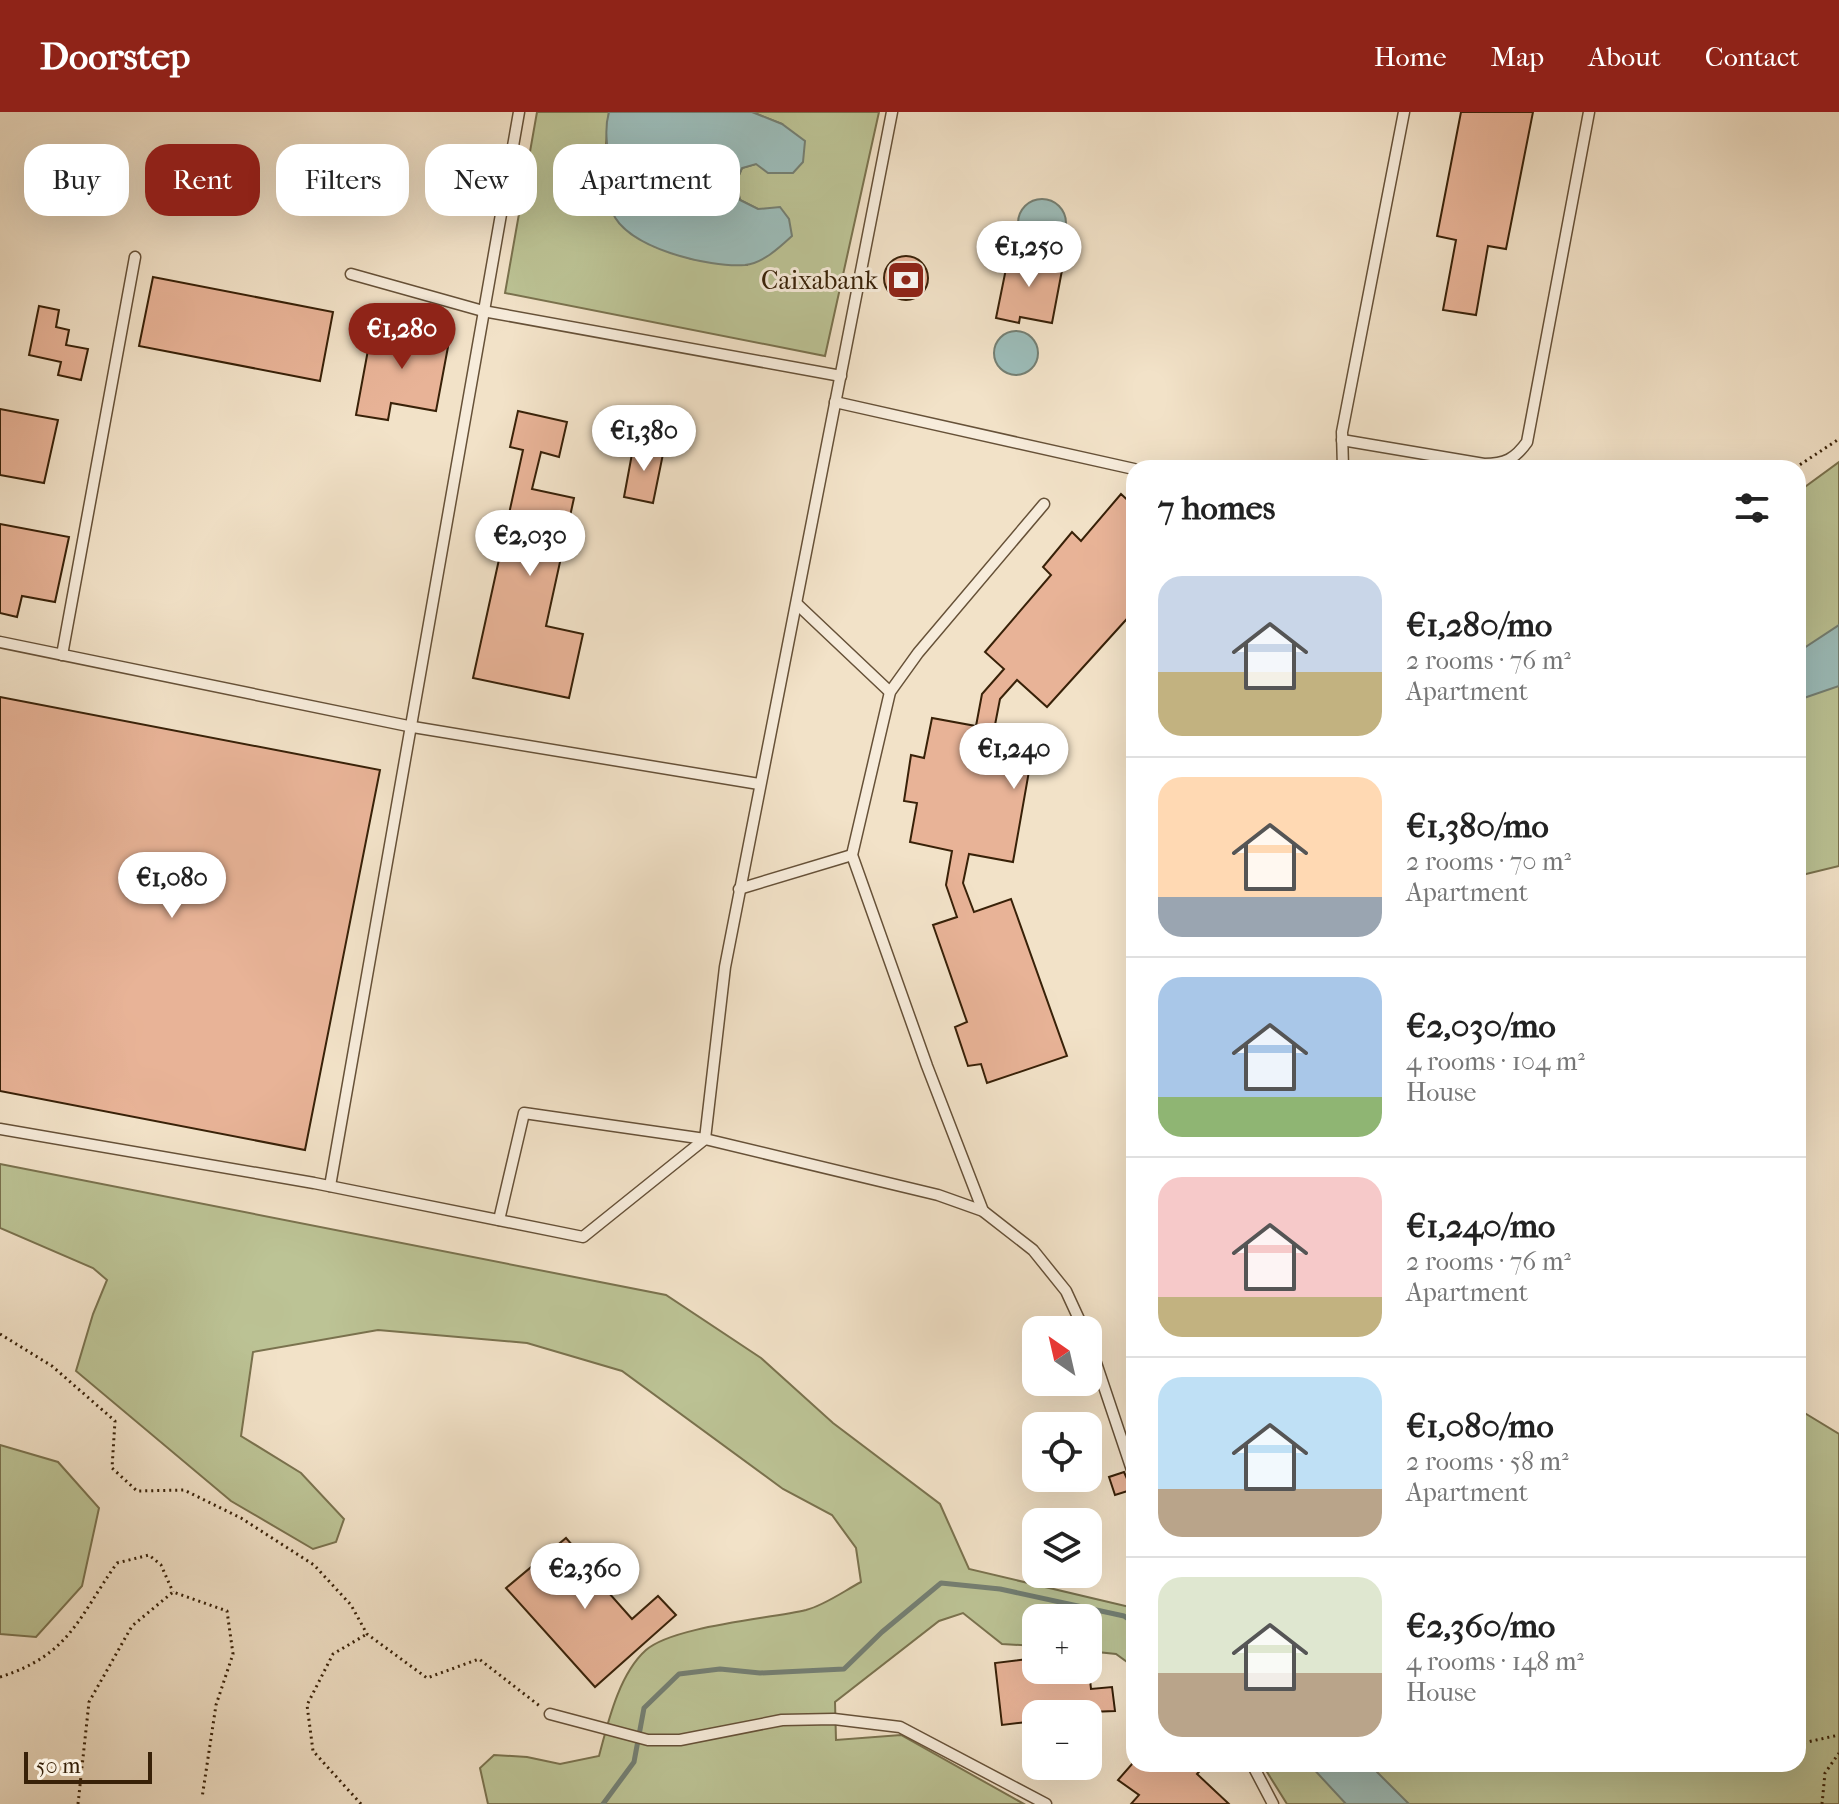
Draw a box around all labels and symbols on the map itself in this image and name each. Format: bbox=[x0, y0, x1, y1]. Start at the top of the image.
pin: €1,250 bbox=[964, 221, 1094, 289]
bank icon: Caixabank bbox=[885, 259, 927, 301]
place label: Caixabank bbox=[761, 265, 879, 296]
pin: €1,280 bbox=[337, 303, 467, 371]
pin: €1,380 bbox=[579, 405, 709, 473]
pin: €2,030 bbox=[465, 510, 595, 578]
pin: €1,240 bbox=[949, 723, 1079, 791]
pin: €1,080 bbox=[107, 852, 237, 920]
north arrow bbox=[1022, 1316, 1102, 1396]
pin: €2,360 bbox=[520, 1543, 650, 1611]
scale bar bbox=[24, 1748, 152, 1784]

